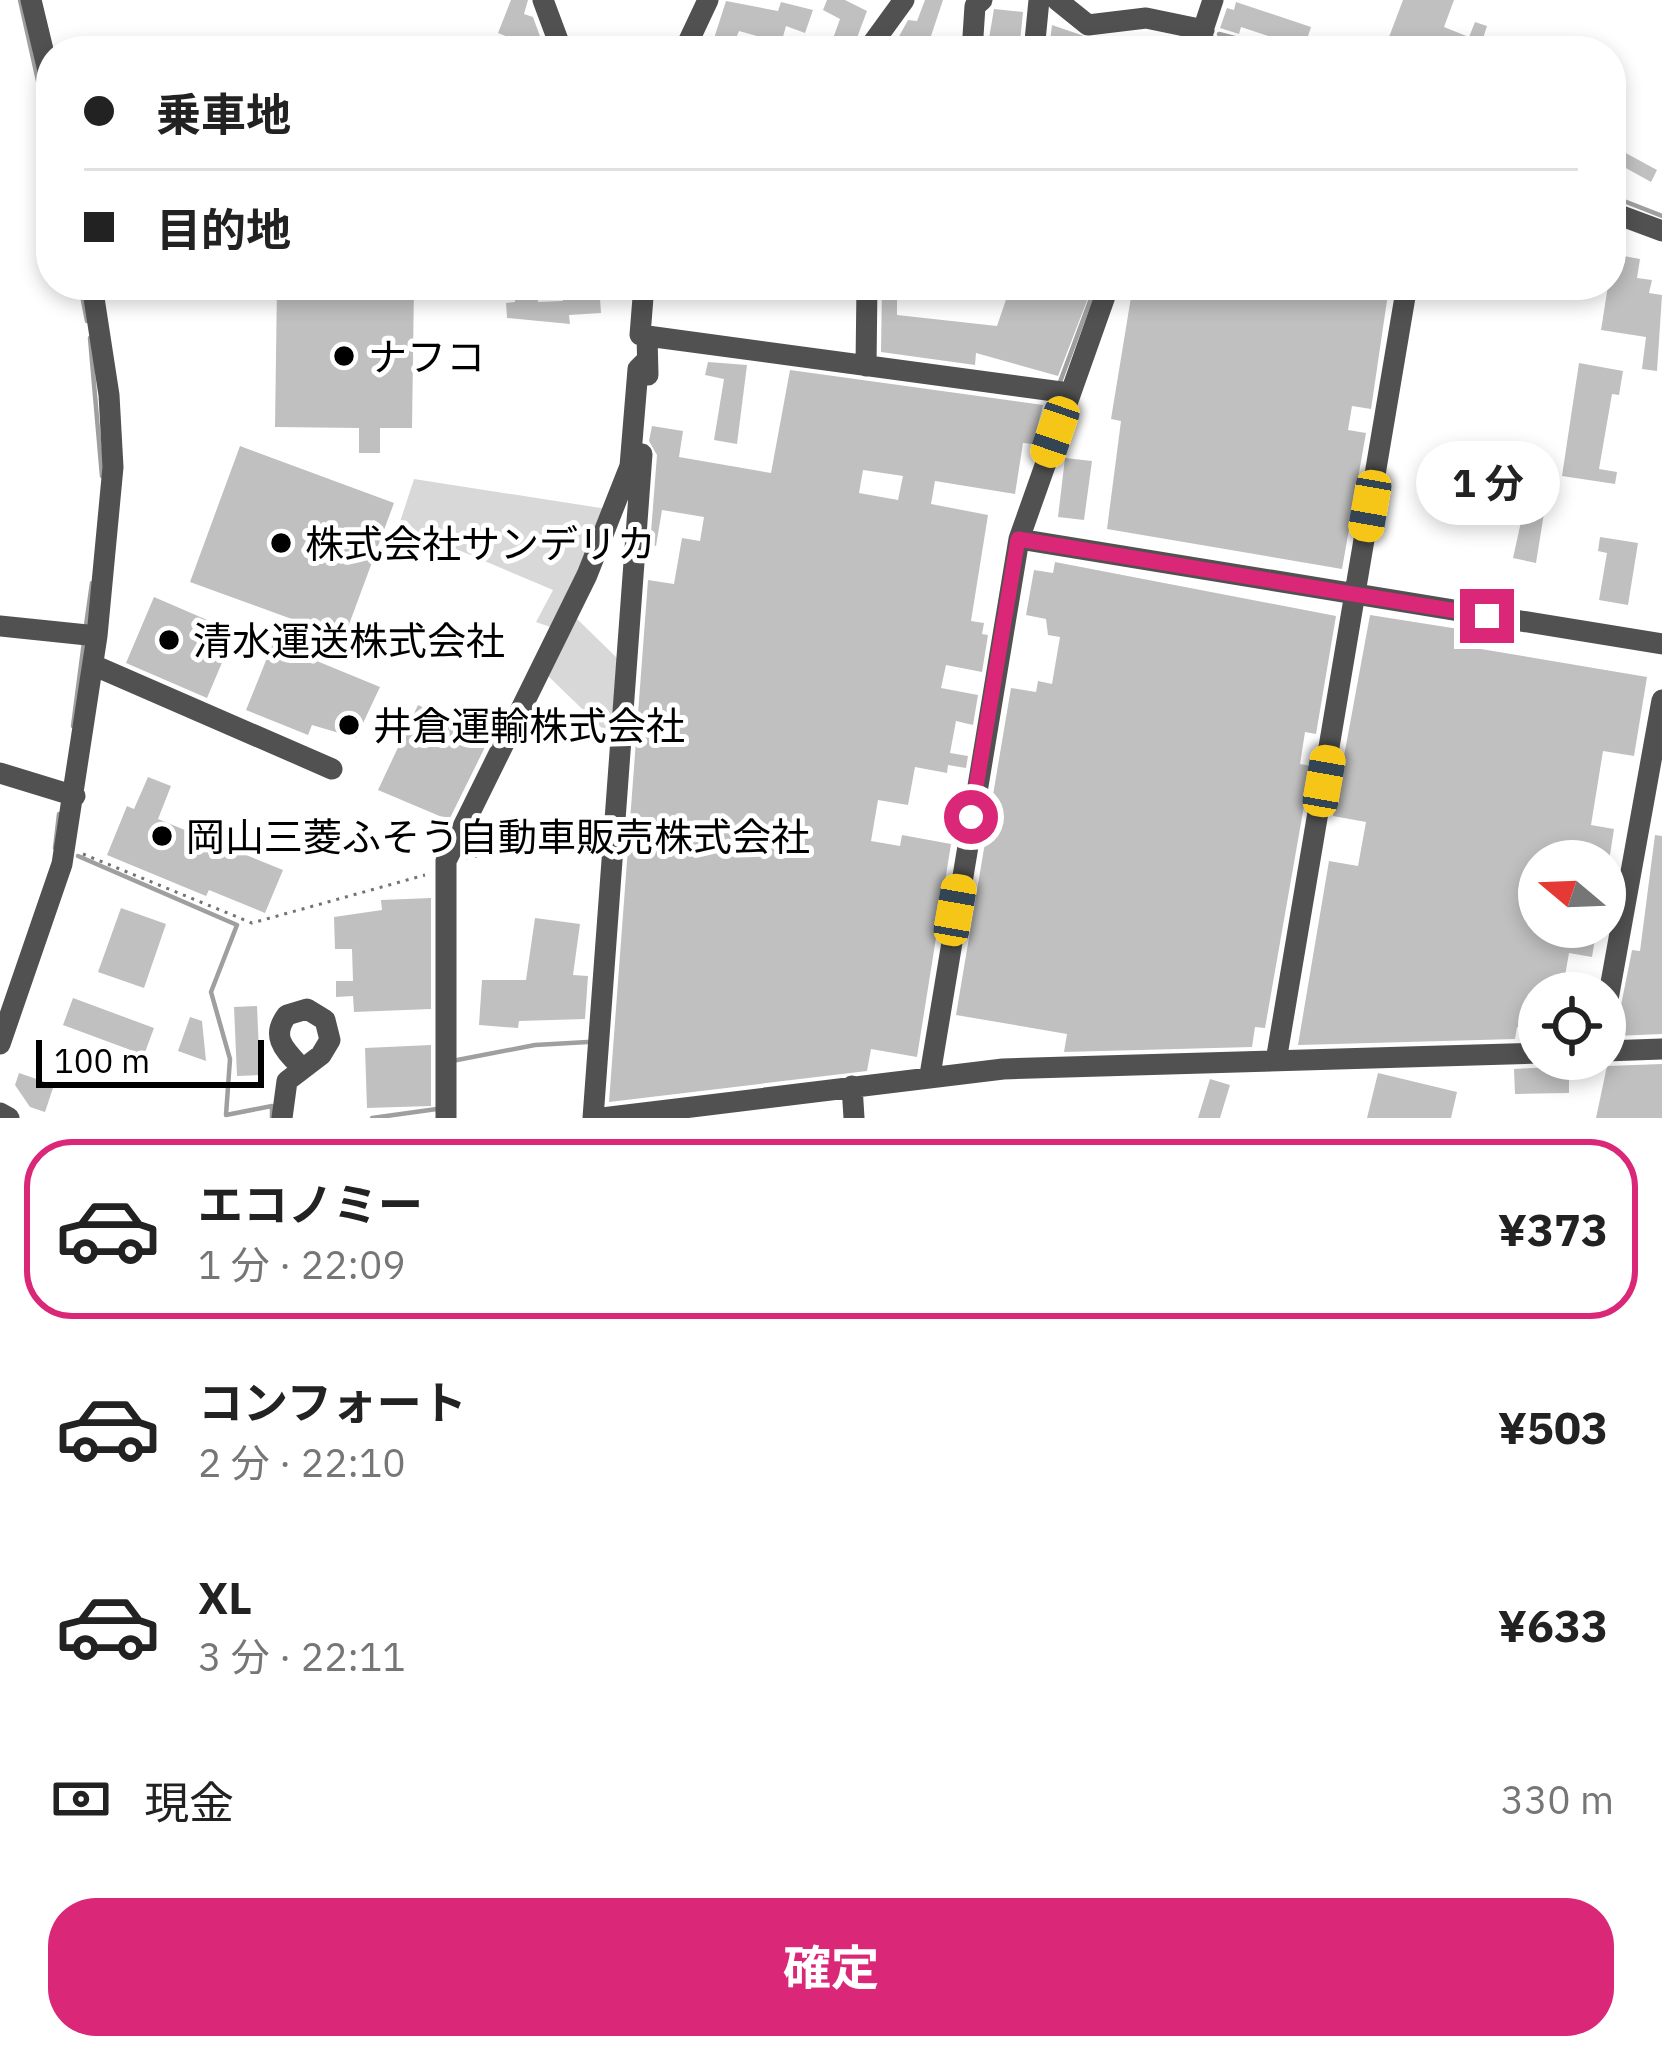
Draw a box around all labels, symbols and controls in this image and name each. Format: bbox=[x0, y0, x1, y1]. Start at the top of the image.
text: 乗車地 bbox=[156, 85, 291, 143]
text: 目的地 bbox=[156, 200, 291, 258]
place label: ナフコ bbox=[368, 331, 485, 382]
marker: ナフコ bbox=[331, 343, 357, 369]
car bbox=[1026, 392, 1084, 472]
callout: 1 分 bbox=[1415, 442, 1559, 526]
text: 1 分 bbox=[1452, 457, 1524, 508]
car bbox=[1346, 467, 1394, 545]
place label: 株式会社サンデリカ bbox=[305, 518, 656, 569]
marker: 株式会社サンデリカ bbox=[268, 530, 294, 556]
route end bbox=[1460, 589, 1514, 643]
place label: 清水運送株式会社 bbox=[193, 615, 505, 666]
marker: 清水運送株式会社 bbox=[156, 627, 182, 653]
place label: 井倉運輸株式会社 bbox=[373, 700, 685, 751]
marker: 井倉運輸株式会社 bbox=[336, 712, 362, 738]
car bbox=[1300, 742, 1348, 820]
route start bbox=[944, 790, 998, 844]
place label: 岡山三菱ふそう自動車販売株式会社 bbox=[186, 811, 810, 862]
marker: 岡山三菱ふそう自動車販売株式会社 bbox=[149, 823, 175, 849]
north arrow bbox=[1518, 840, 1626, 948]
map controls bbox=[1518, 840, 1626, 1080]
car bbox=[931, 871, 979, 949]
button: locate bbox=[1518, 972, 1626, 1080]
scale bar bbox=[36, 1034, 264, 1087]
text: 100 m bbox=[54, 1039, 150, 1082]
icon: car bbox=[54, 1175, 162, 1283]
text: エコノミー bbox=[198, 1175, 423, 1233]
text: ¥373 bbox=[1498, 1200, 1608, 1258]
text: 1 分 · 22:09 bbox=[198, 1239, 406, 1290]
icon: car bbox=[54, 1373, 162, 1481]
text: コンフォート bbox=[198, 1373, 467, 1431]
text: ¥503 bbox=[1498, 1398, 1608, 1456]
text: 2 分 · 22:10 bbox=[198, 1437, 406, 1488]
text: XL bbox=[198, 1568, 252, 1626]
icon: car bbox=[54, 1571, 162, 1679]
text: ¥633 bbox=[1498, 1596, 1608, 1654]
text: 3 分 · 22:11 bbox=[198, 1631, 406, 1682]
icon: cash bbox=[48, 1766, 114, 1832]
text: 現金 bbox=[144, 1773, 234, 1831]
text: 330 m bbox=[1501, 1774, 1614, 1825]
button: 確定 bbox=[48, 1898, 1614, 2036]

